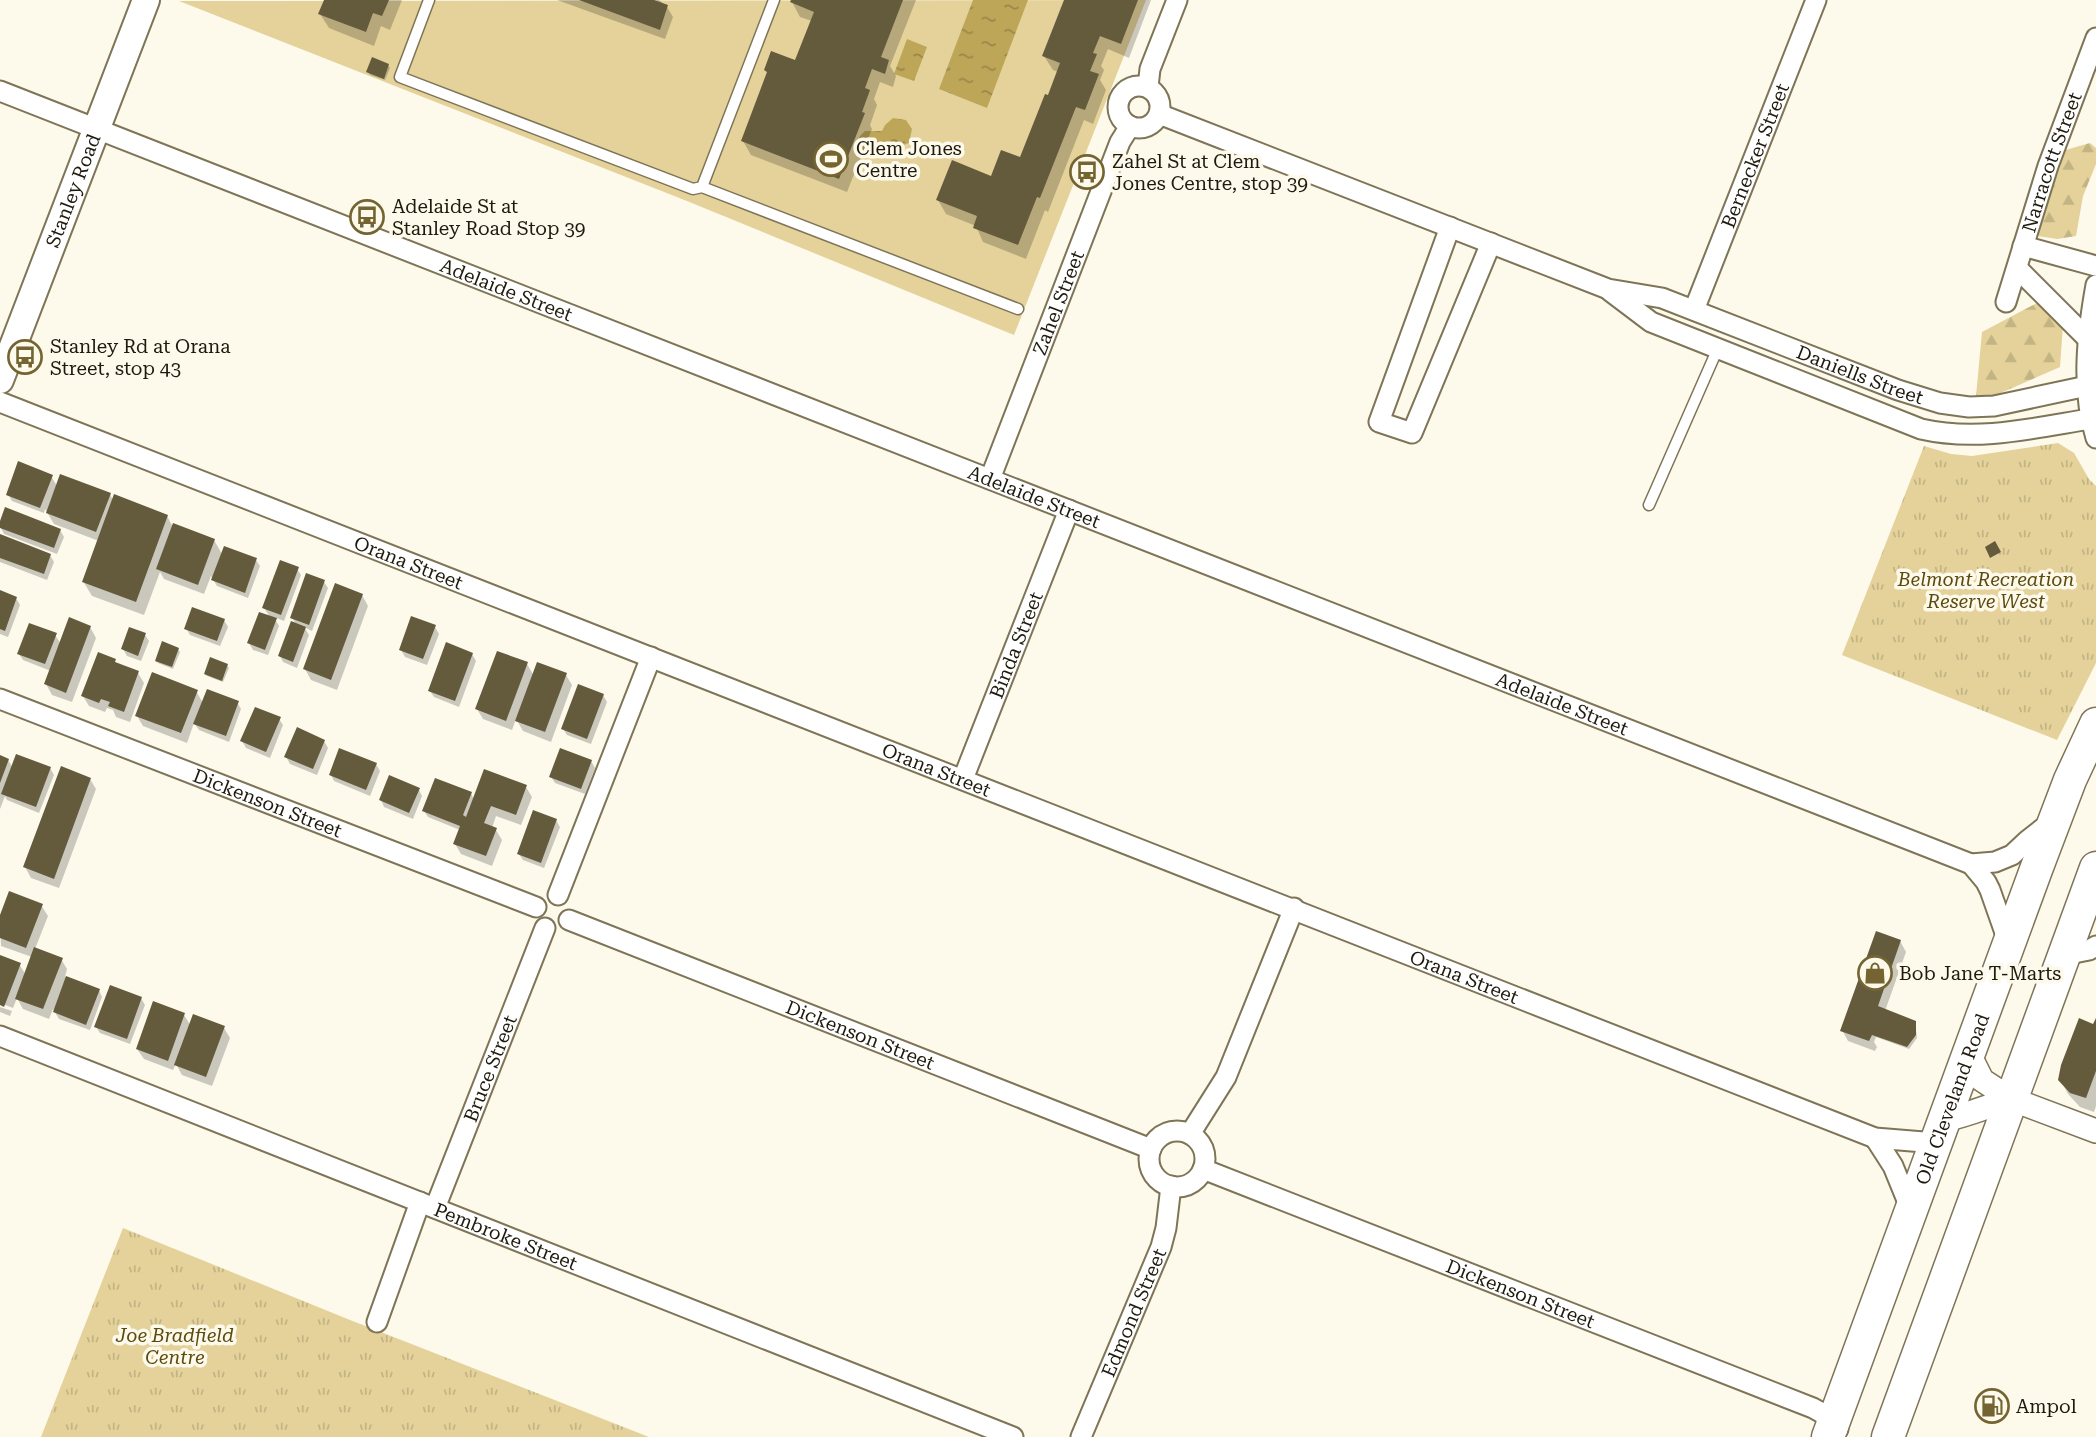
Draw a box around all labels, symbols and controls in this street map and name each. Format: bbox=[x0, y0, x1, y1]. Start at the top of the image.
street label: Bernecker Street bbox=[1716, 80, 1794, 231]
street label: Narracott Street bbox=[2017, 89, 2086, 235]
street label: Stanley Road bbox=[41, 130, 105, 251]
place label: Clem Jones Centre bbox=[856, 137, 962, 182]
sports icon: Clem Jones Centre bbox=[812, 140, 850, 178]
place label: Zahel St at Clem Jones Centre, stop 39 bbox=[1112, 150, 1308, 195]
bus stop icon: Zahel St at Clem Jones Centre, stop 39 bbox=[1068, 153, 1106, 191]
place label: Adelaide St at Stanley Road Stop 39 bbox=[392, 195, 585, 240]
bus stop icon: Adelaide St at Stanley Road Stop 39 bbox=[348, 198, 386, 236]
street label: Zahel Street bbox=[1027, 247, 1089, 358]
street label: Adelaide Street bbox=[437, 253, 576, 326]
place label: Stanley Rd at Orana Street, stop 43 bbox=[50, 335, 231, 380]
bus stop icon: Stanley Rd at Orana Street, stop 43 bbox=[6, 338, 44, 376]
street label: Daniells Street bbox=[1793, 340, 1926, 409]
street label: Adelaide Street bbox=[965, 460, 1104, 533]
street label: Orana Street bbox=[351, 531, 466, 594]
park label: Belmont Recreation Reserve West bbox=[1897, 568, 2074, 613]
street label: Binda Street bbox=[984, 588, 1047, 702]
street label: Adelaide Street bbox=[1493, 667, 1631, 740]
street label: Orana Street bbox=[879, 738, 994, 801]
street label: Dickenson Street bbox=[190, 764, 345, 842]
street label: Orana Street bbox=[1407, 945, 1522, 1008]
shop icon: Bob Jane T-Marts bbox=[1856, 954, 1894, 992]
place label: Bob Jane T-Marts bbox=[1899, 962, 2061, 985]
street label: Dickenson Street bbox=[783, 995, 938, 1074]
street label: Old Cleveland Road bbox=[1910, 1010, 1994, 1188]
street label: Bruce Street bbox=[459, 1012, 521, 1125]
street label: Pembroke Street bbox=[431, 1198, 581, 1275]
street label: Edmond Street bbox=[1096, 1245, 1171, 1380]
street label: Dickenson Street bbox=[1443, 1254, 1598, 1333]
park label: Joe Bradfield Centre bbox=[115, 1324, 234, 1369]
fuel station icon: Ampol bbox=[1973, 1387, 2011, 1425]
place label: Ampol bbox=[2016, 1395, 2077, 1418]

